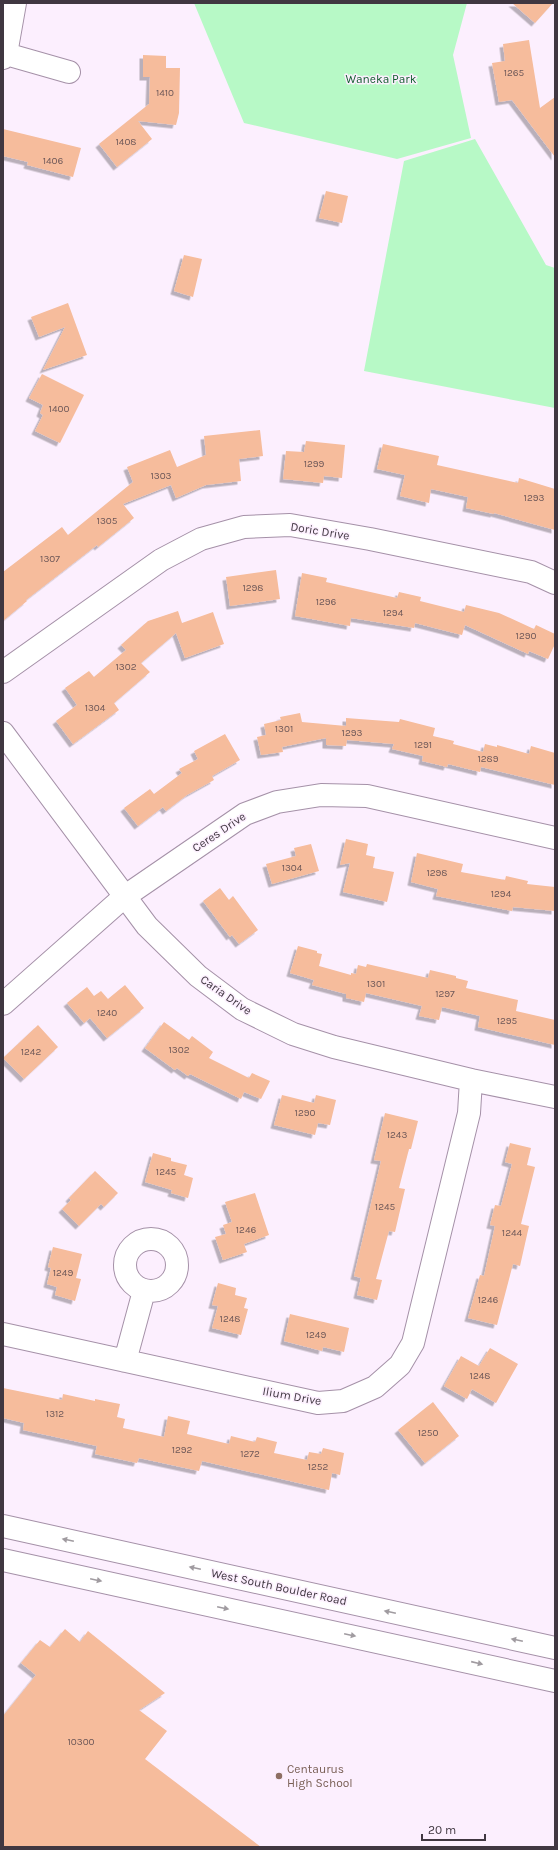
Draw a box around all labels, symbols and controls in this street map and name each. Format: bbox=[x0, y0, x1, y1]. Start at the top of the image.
house number: 1265 bbox=[504, 67, 525, 79]
park label: Waneka Park bbox=[346, 72, 417, 86]
house number: 1410 bbox=[156, 87, 174, 99]
house number: 1408 bbox=[116, 136, 136, 148]
house number: 1406 bbox=[43, 155, 64, 167]
house number: 1400 bbox=[49, 403, 69, 415]
house number: 1299 bbox=[304, 458, 325, 470]
house number: 1303 bbox=[150, 470, 172, 482]
house number: 1293 bbox=[524, 492, 544, 504]
house number: 1305 bbox=[97, 515, 118, 527]
street label: Doric Drive bbox=[290, 519, 350, 543]
house number: 1307 bbox=[40, 553, 60, 565]
house number: 1298 bbox=[242, 582, 264, 594]
house number: 1296 bbox=[316, 596, 337, 608]
house number: 1294 bbox=[383, 607, 404, 619]
house number: 1290 bbox=[516, 630, 536, 642]
house number: 1302 bbox=[116, 661, 137, 673]
house number: 1304 bbox=[85, 702, 106, 714]
house number: 1301 bbox=[275, 723, 293, 735]
house number: 1293 bbox=[342, 727, 362, 739]
house number: 1291 bbox=[414, 739, 432, 751]
house number: 1289 bbox=[477, 753, 499, 765]
street label: Ceres Drive bbox=[190, 809, 248, 855]
house number: 1304 bbox=[282, 862, 303, 874]
house number: 1298 bbox=[426, 867, 448, 879]
house number: 1294 bbox=[491, 888, 512, 900]
street label: Caria Drive bbox=[198, 972, 254, 1018]
house number: 1301 bbox=[367, 978, 385, 990]
house number: 1297 bbox=[435, 988, 455, 1000]
house number: 1240 bbox=[97, 1007, 117, 1019]
house number: 1295 bbox=[497, 1015, 518, 1027]
house number: 1302 bbox=[169, 1044, 190, 1056]
house number: 1242 bbox=[21, 1046, 41, 1058]
house number: 1290 bbox=[295, 1107, 315, 1119]
house number: 1243 bbox=[387, 1129, 407, 1141]
house number: 1245 bbox=[156, 1166, 177, 1178]
house number: 1245 bbox=[375, 1201, 396, 1213]
house number: 1246 bbox=[236, 1224, 256, 1236]
house number: 1244 bbox=[502, 1227, 523, 1239]
house number: 1249 bbox=[53, 1267, 73, 1279]
house number: 1246 bbox=[478, 1294, 498, 1306]
house number: 1248 bbox=[220, 1313, 240, 1325]
house number: 1249 bbox=[306, 1329, 326, 1341]
house number: 1248 bbox=[470, 1370, 490, 1382]
street label: Ilium Drive bbox=[261, 1384, 323, 1408]
house number: 1312 bbox=[46, 1408, 64, 1420]
house number: 1250 bbox=[418, 1427, 438, 1439]
house number: 1292 bbox=[172, 1444, 193, 1456]
house number: 1272 bbox=[240, 1448, 260, 1460]
house number: 1252 bbox=[308, 1461, 328, 1473]
one-way arrow bbox=[62, 1537, 74, 1543]
one-way arrow bbox=[189, 1565, 201, 1571]
street label: West South Boulder Road bbox=[210, 1566, 348, 1608]
one-way arrow bbox=[90, 1578, 102, 1584]
one-way arrow bbox=[217, 1605, 229, 1611]
one-way arrow bbox=[384, 1608, 396, 1614]
one-way arrow bbox=[344, 1633, 356, 1639]
one-way arrow bbox=[511, 1636, 523, 1642]
one-way arrow bbox=[471, 1661, 483, 1667]
house number: 10300 bbox=[67, 1736, 95, 1748]
place label: Centaurus High School bbox=[287, 1762, 353, 1790]
marker: Centaurus High School bbox=[274, 1771, 284, 1781]
scale bar bbox=[422, 1816, 485, 1842]
text: 20 m bbox=[428, 1823, 456, 1837]

